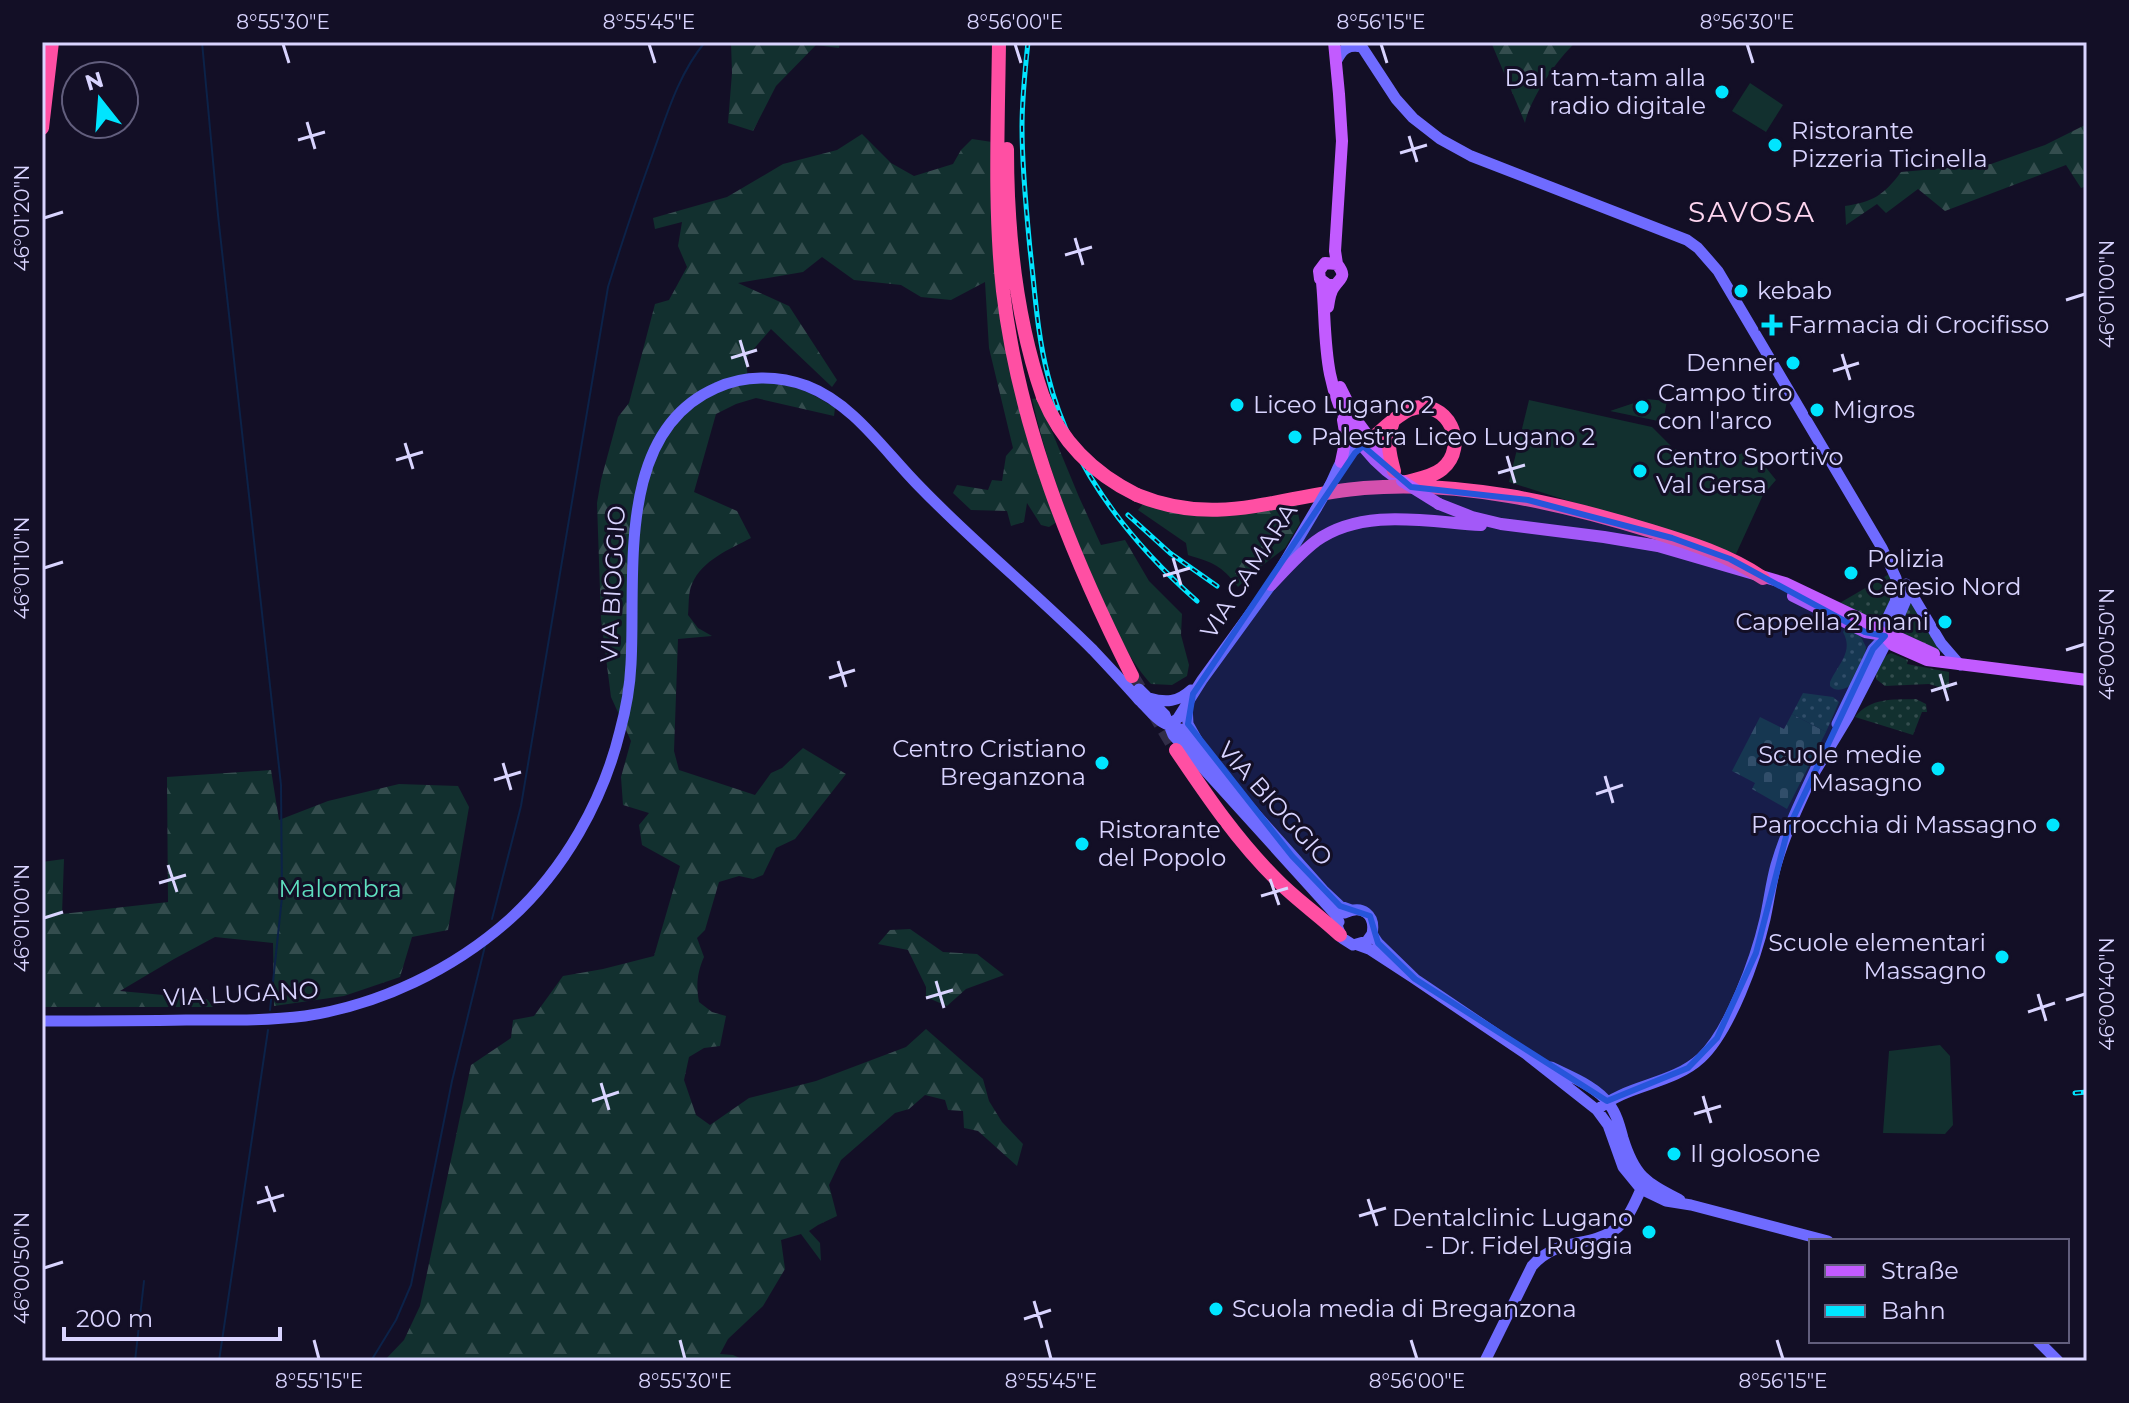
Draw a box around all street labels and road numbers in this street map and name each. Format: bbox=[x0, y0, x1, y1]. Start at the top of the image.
street label: VIA CAMARA bbox=[1194, 497, 1304, 644]
street label: VIA BIOGGIO bbox=[594, 505, 631, 663]
street label: VIA BIOGGIO bbox=[1212, 736, 1339, 872]
street label: VIA LUGANO bbox=[163, 975, 319, 1012]

